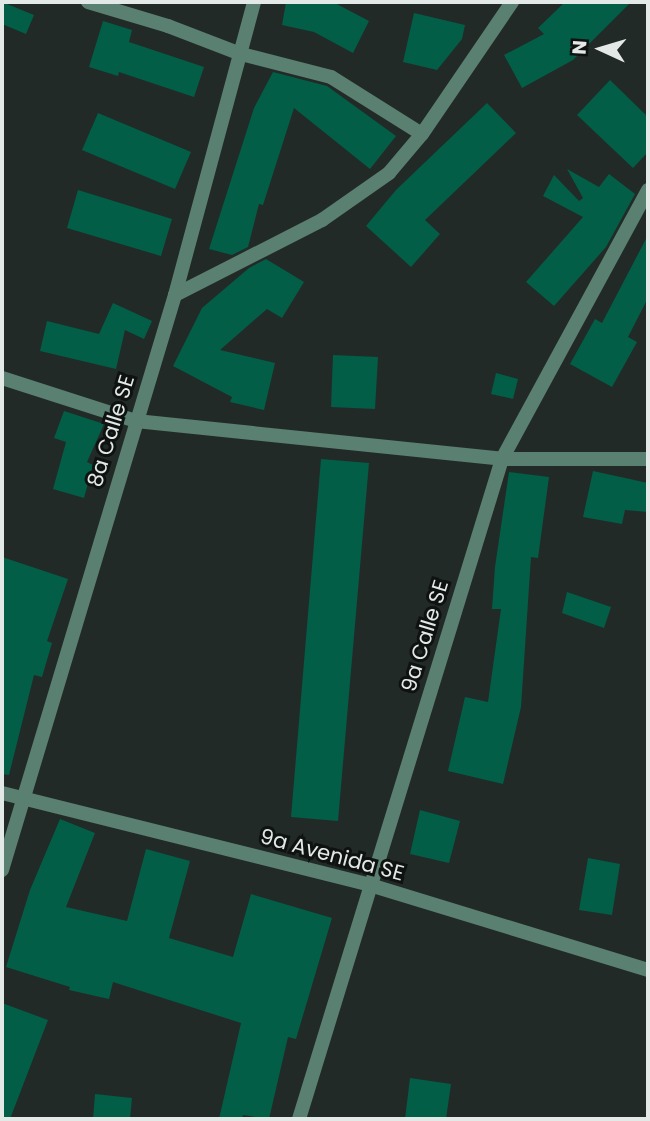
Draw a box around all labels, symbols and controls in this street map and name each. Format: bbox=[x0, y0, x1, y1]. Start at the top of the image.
north arrow bbox=[566, 14, 636, 84]
text: N bbox=[566, 39, 594, 56]
street label: 8a Calle SE bbox=[82, 372, 140, 490]
street label: 9a Calle SE bbox=[396, 577, 454, 695]
street label: 9a Avenida SE bbox=[257, 824, 407, 886]

